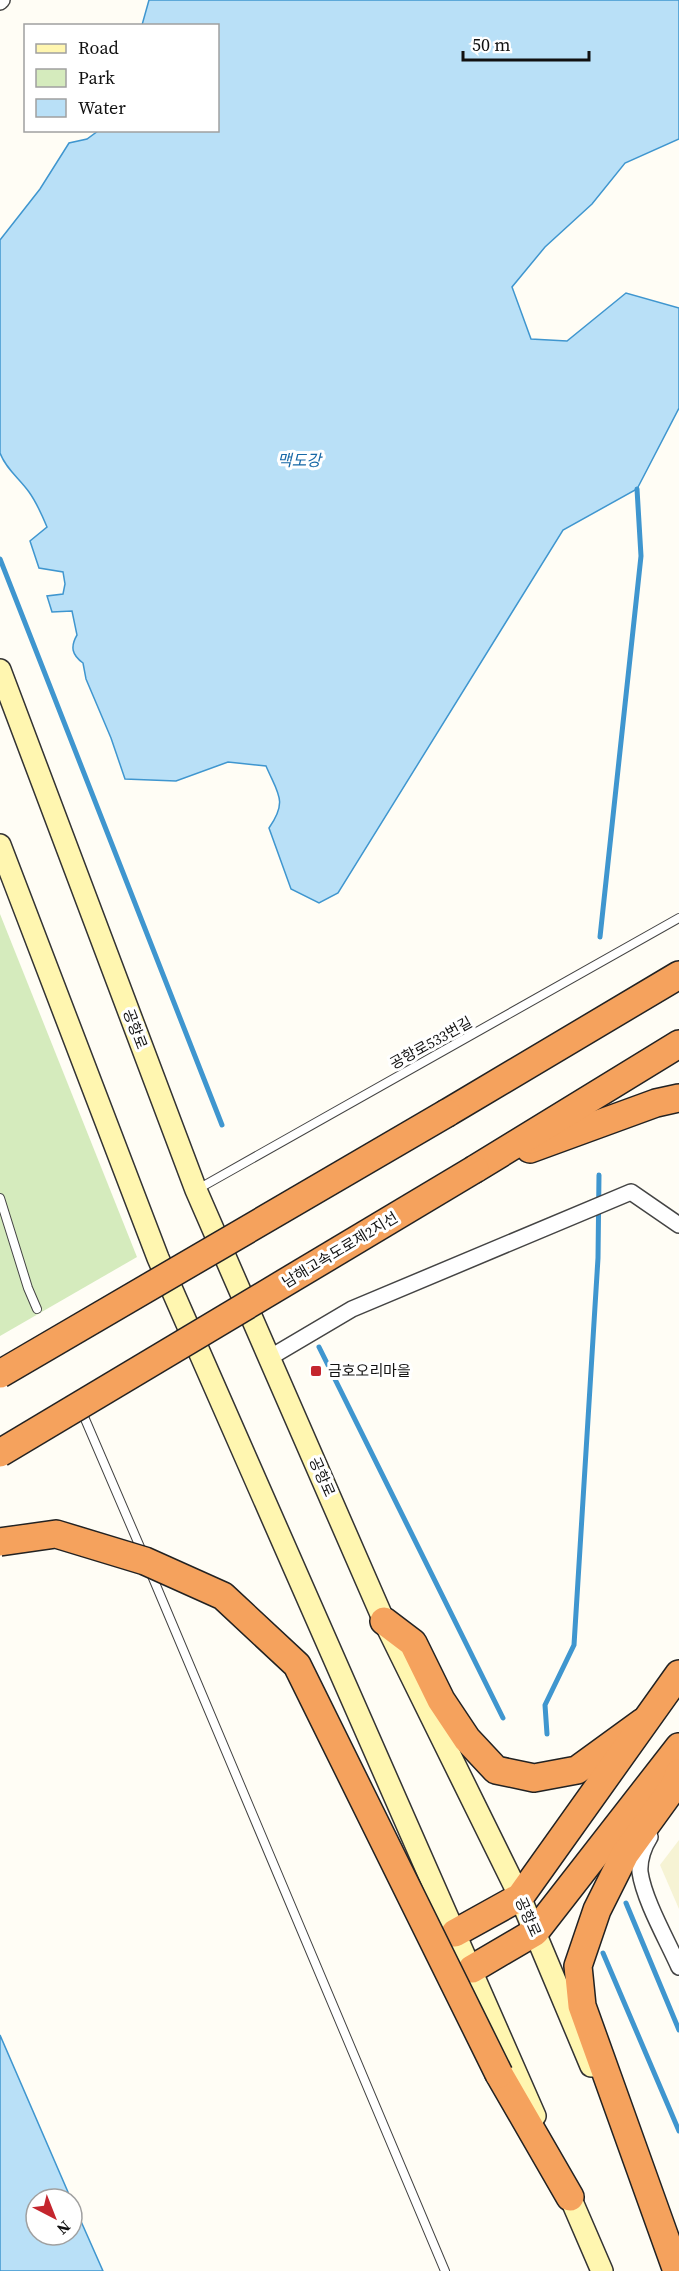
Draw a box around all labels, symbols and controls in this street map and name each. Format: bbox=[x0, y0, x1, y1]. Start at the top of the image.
legend bbox=[24, 24, 219, 132]
scale bar bbox=[463, 24, 589, 62]
text: 50 m bbox=[472, 32, 510, 57]
text: Road bbox=[78, 35, 119, 60]
text: Park bbox=[78, 65, 115, 90]
text: Water bbox=[78, 95, 126, 120]
water label: 맥도강 bbox=[277, 449, 323, 471]
street label: 공항로 bbox=[118, 1006, 153, 1052]
street label: 공항로533번길 bbox=[386, 1011, 476, 1074]
street label: 남해고속도로제2지선 bbox=[278, 1207, 402, 1292]
place label: 금호오리마을 bbox=[328, 1360, 411, 1381]
marker: 금호오리마을 bbox=[309, 1364, 323, 1378]
street label: 공항로 bbox=[304, 1454, 340, 1500]
street label: 공항로 bbox=[510, 1894, 546, 1940]
north arrow bbox=[24, 2187, 84, 2247]
text: N bbox=[52, 2216, 76, 2240]

